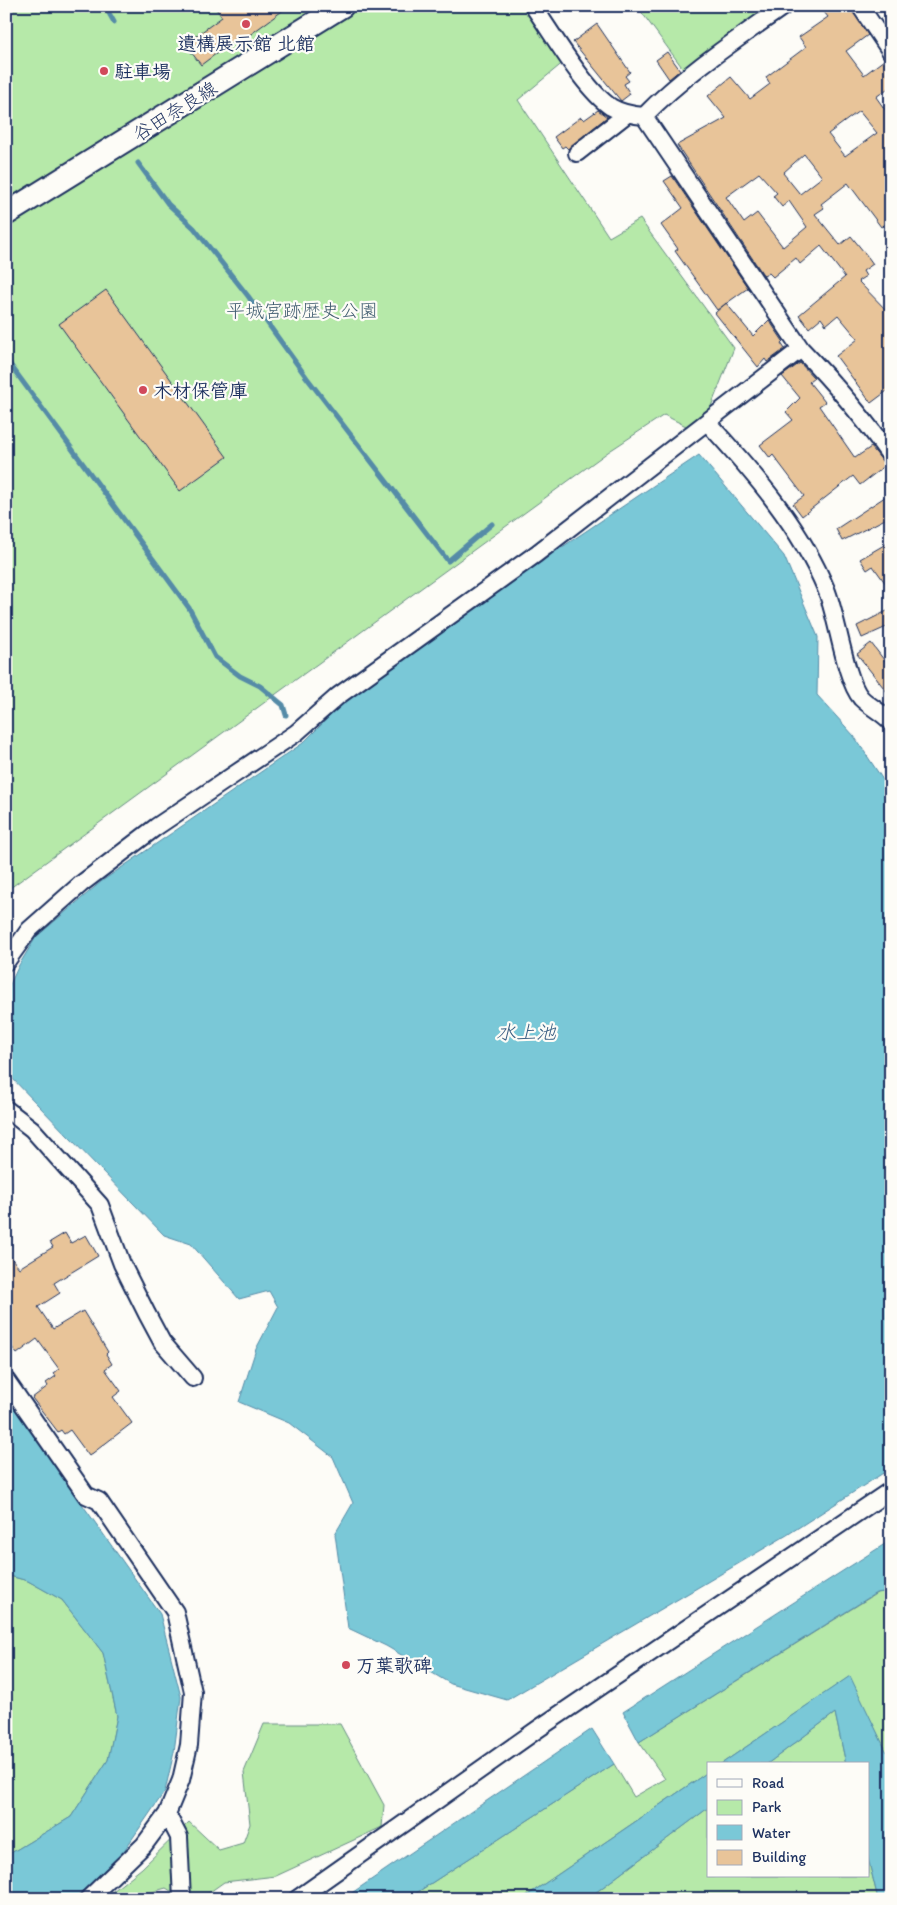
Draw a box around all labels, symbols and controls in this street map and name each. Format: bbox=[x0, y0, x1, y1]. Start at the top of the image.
marker: 遺構展示館 北館 bbox=[240, 18, 252, 30]
place label: 遺構展示館 北館 bbox=[177, 32, 315, 55]
place label: 駐車場 bbox=[114, 60, 171, 83]
marker: 駐車場 bbox=[98, 65, 110, 77]
street label: 谷田奈良線 bbox=[129, 76, 221, 146]
park label: 平城宮跡歴史公園 bbox=[226, 299, 378, 322]
place label: 木材保管庫 bbox=[153, 379, 248, 402]
marker: 木材保管庫 bbox=[137, 384, 149, 396]
water label: 水上池 bbox=[496, 1020, 557, 1044]
place label: 万葉歌碑 bbox=[356, 1654, 432, 1677]
marker: 万葉歌碑 bbox=[340, 1659, 352, 1671]
legend bbox=[707, 1762, 870, 1878]
text: Road bbox=[752, 1774, 785, 1792]
text: Park bbox=[752, 1798, 782, 1816]
text: Water bbox=[752, 1824, 791, 1842]
text: Building bbox=[752, 1848, 806, 1866]

